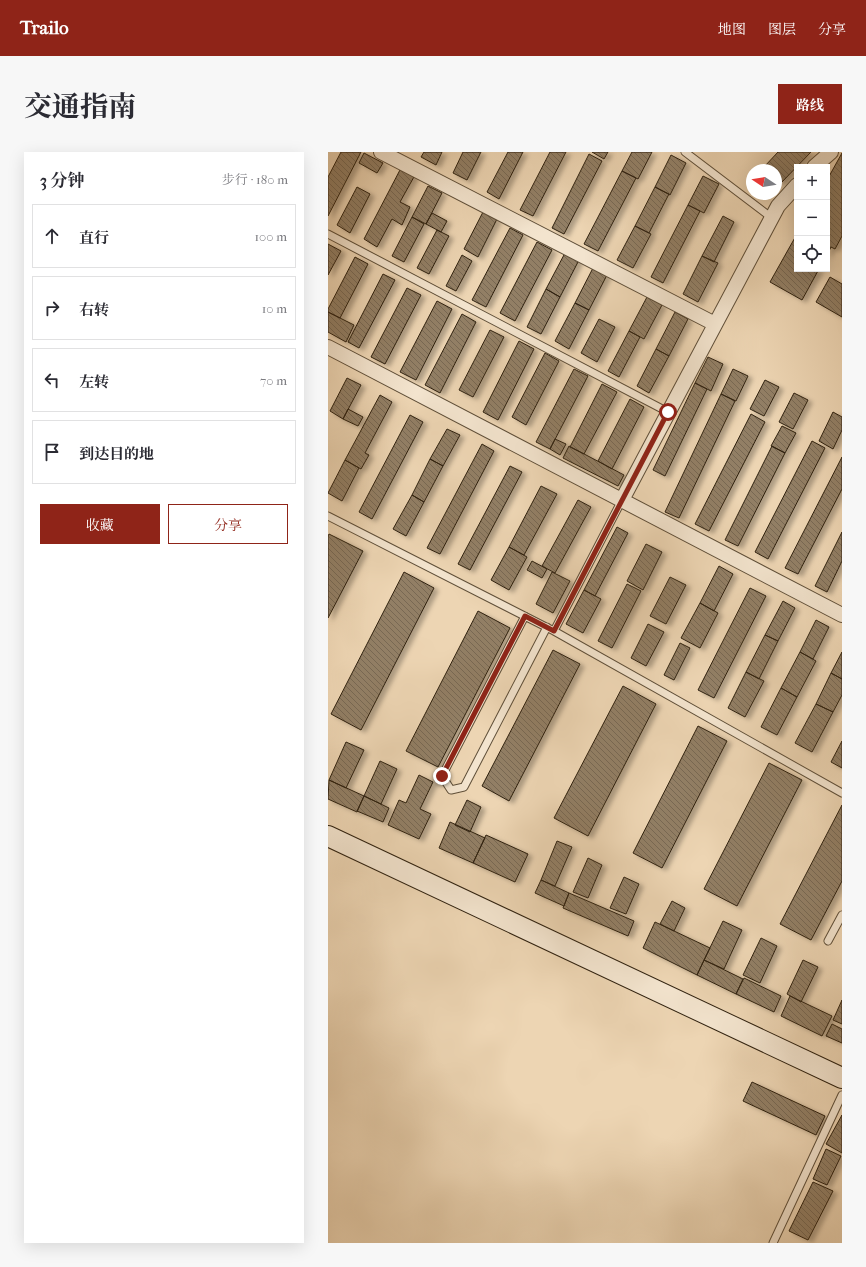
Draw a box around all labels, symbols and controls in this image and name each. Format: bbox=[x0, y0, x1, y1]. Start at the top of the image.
text: Trailo bbox=[20, 17, 69, 39]
text: 地图 bbox=[718, 21, 746, 38]
text: 图层 bbox=[768, 21, 796, 38]
text: 分享 bbox=[818, 21, 846, 38]
button: 路线 bbox=[778, 84, 842, 124]
text: 交通指南 bbox=[24, 90, 136, 123]
north arrow bbox=[746, 164, 782, 200]
map controls bbox=[794, 164, 830, 272]
button: + bbox=[794, 164, 830, 200]
text: 3 分钟 bbox=[40, 170, 85, 190]
text: 步行 · 180 m bbox=[222, 172, 288, 187]
button: − bbox=[794, 200, 830, 236]
icon: ahead bbox=[41, 225, 63, 247]
text: 直行 bbox=[79, 229, 109, 247]
text: 100 m bbox=[254, 229, 287, 244]
button: locate bbox=[794, 236, 830, 272]
icon: right bbox=[41, 297, 63, 319]
text: 右转 bbox=[79, 301, 109, 319]
text: 10 m bbox=[262, 301, 287, 316]
icon: left bbox=[41, 369, 63, 391]
text: 左转 bbox=[79, 373, 109, 391]
text: 70 m bbox=[260, 373, 287, 388]
route start bbox=[659, 403, 677, 421]
icon: arrive bbox=[41, 441, 63, 463]
text: 到达目的地 bbox=[79, 445, 154, 463]
button: 收藏 bbox=[40, 504, 160, 544]
button: 分享 bbox=[168, 504, 288, 544]
route end bbox=[433, 767, 451, 785]

